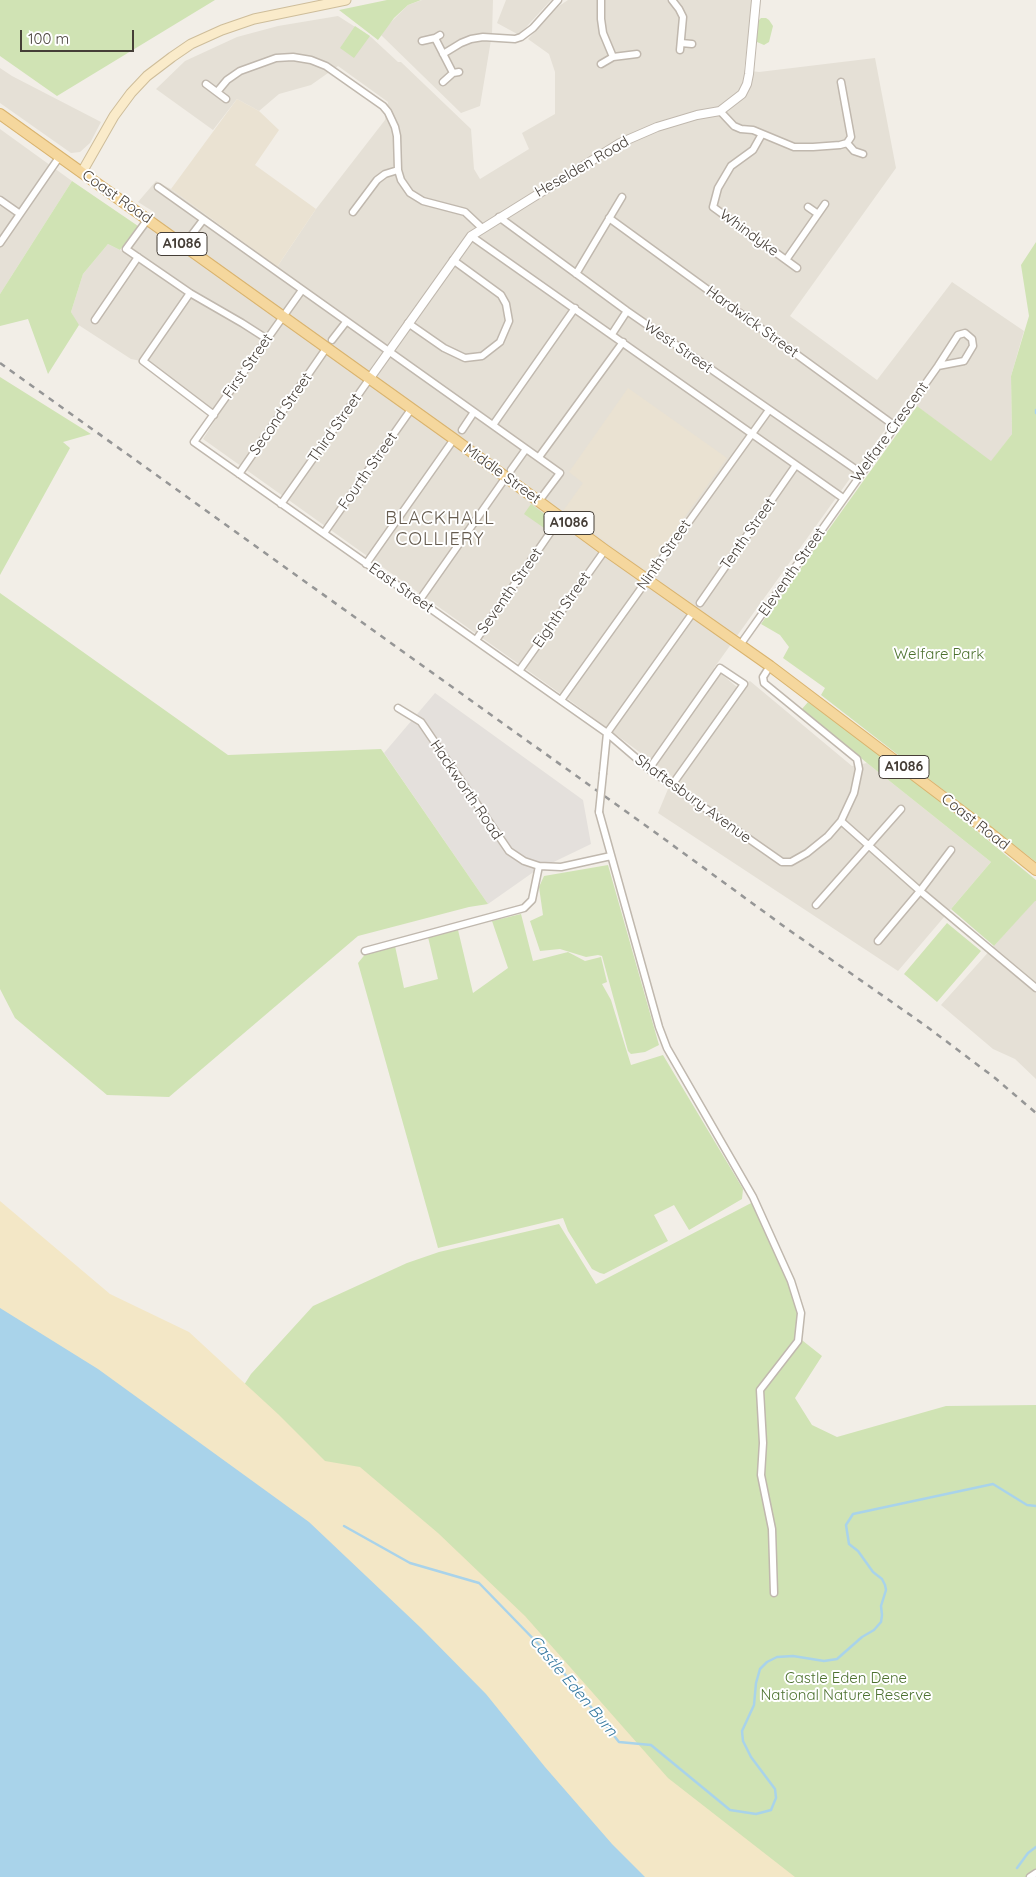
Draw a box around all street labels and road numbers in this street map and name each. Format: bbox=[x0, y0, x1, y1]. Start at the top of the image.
street label: Heselden Road bbox=[532, 133, 632, 201]
street label: Coast Road bbox=[79, 166, 155, 228]
street label: Whindyke bbox=[716, 206, 782, 260]
road number: A1086 bbox=[157, 232, 207, 255]
street label: Hardwick Street bbox=[702, 282, 802, 362]
street label: West Street bbox=[640, 317, 716, 377]
street label: First Street bbox=[219, 330, 277, 402]
street label: Second Street bbox=[246, 369, 316, 459]
street label: Welfare Crescent bbox=[848, 378, 932, 486]
street label: Third Street bbox=[305, 390, 365, 466]
street label: Fourth Street bbox=[335, 429, 401, 513]
street label: Middle Street bbox=[460, 440, 544, 508]
street label: Tenth Street bbox=[717, 495, 779, 573]
road number: A1086 bbox=[544, 512, 594, 534]
street label: Ninth Street bbox=[633, 516, 695, 594]
street label: Eleventh Street bbox=[755, 524, 829, 620]
street label: Seventh Street bbox=[474, 545, 546, 637]
street label: East Street bbox=[365, 559, 437, 617]
street label: Eighth Street bbox=[529, 569, 595, 651]
street label: Hackworth Road bbox=[426, 737, 506, 843]
street label: Shaftesbury Avenue bbox=[631, 751, 755, 847]
road number: A1086 bbox=[879, 756, 929, 779]
street label: Coast Road bbox=[937, 790, 1013, 854]

